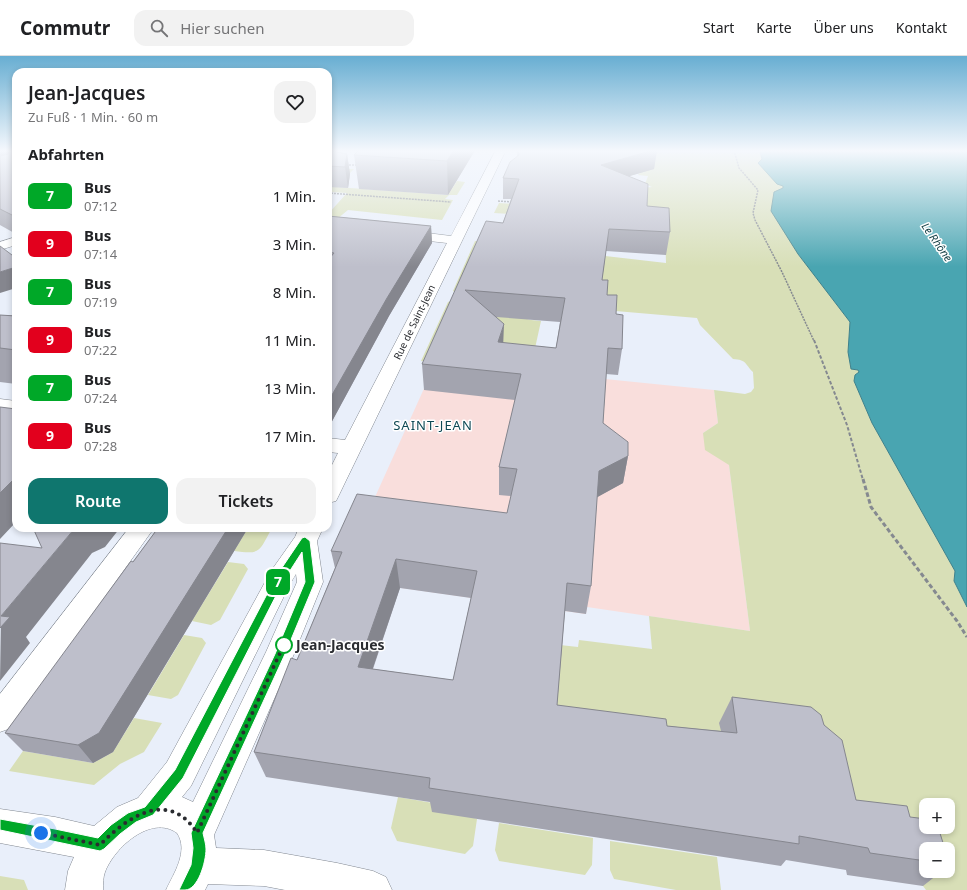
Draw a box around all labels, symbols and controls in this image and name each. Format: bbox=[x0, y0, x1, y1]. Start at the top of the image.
search box bbox=[134, 10, 414, 46]
text: Commutr bbox=[20, 15, 110, 41]
icon: search bbox=[148, 17, 170, 39]
text: Hier suchen bbox=[180, 18, 264, 38]
text: Start bbox=[703, 18, 734, 37]
text: Karte bbox=[756, 18, 792, 37]
text: Über uns bbox=[814, 18, 874, 37]
text: Kontakt bbox=[896, 18, 947, 37]
text: Jean-Jacques bbox=[28, 80, 145, 106]
button: heart bbox=[274, 81, 316, 123]
text: Zu Fuß · 1 Min. · 60 m bbox=[28, 108, 158, 126]
text: Abfahrten bbox=[28, 144, 104, 164]
text: Bus bbox=[84, 177, 111, 197]
text: 7 bbox=[46, 186, 54, 205]
text: 1 Min. bbox=[273, 186, 316, 206]
text: 07:12 bbox=[84, 197, 117, 215]
water label: Le Rhône bbox=[919, 219, 957, 265]
text: Bus bbox=[84, 225, 111, 245]
text: 9 bbox=[46, 234, 54, 253]
text: 3 Min. bbox=[273, 234, 316, 254]
text: 07:14 bbox=[84, 245, 117, 263]
text: Bus bbox=[84, 273, 111, 293]
text: 7 bbox=[46, 282, 54, 301]
text: 8 Min. bbox=[273, 282, 316, 302]
street label: Rue de Saint-Jean bbox=[390, 282, 438, 362]
text: 07:19 bbox=[84, 293, 117, 311]
text: Bus bbox=[84, 321, 111, 341]
text: 9 bbox=[46, 330, 54, 349]
text: 11 Min. bbox=[264, 330, 316, 350]
text: 07:22 bbox=[84, 341, 117, 359]
text: Bus bbox=[84, 369, 111, 389]
text: 7 bbox=[46, 378, 54, 397]
text: 13 Min. bbox=[264, 378, 316, 398]
text: 07:24 bbox=[84, 389, 117, 407]
district label: SAINT-JEAN bbox=[393, 416, 473, 434]
text: Bus bbox=[84, 417, 111, 437]
text: 9 bbox=[46, 426, 54, 445]
text: 17 Min. bbox=[264, 426, 316, 446]
text: 07:28 bbox=[84, 437, 117, 455]
button: Route bbox=[28, 478, 168, 524]
button: Tickets bbox=[176, 478, 316, 524]
line badge: 7 bbox=[265, 569, 291, 595]
text: 7 bbox=[274, 572, 282, 591]
place label: Jean-Jacques bbox=[294, 635, 385, 654]
marker: Jean-Jacques bbox=[275, 636, 293, 654]
map controls bbox=[919, 798, 955, 878]
button: + bbox=[919, 798, 955, 834]
your location bbox=[31, 823, 51, 843]
button: − bbox=[919, 842, 955, 878]

